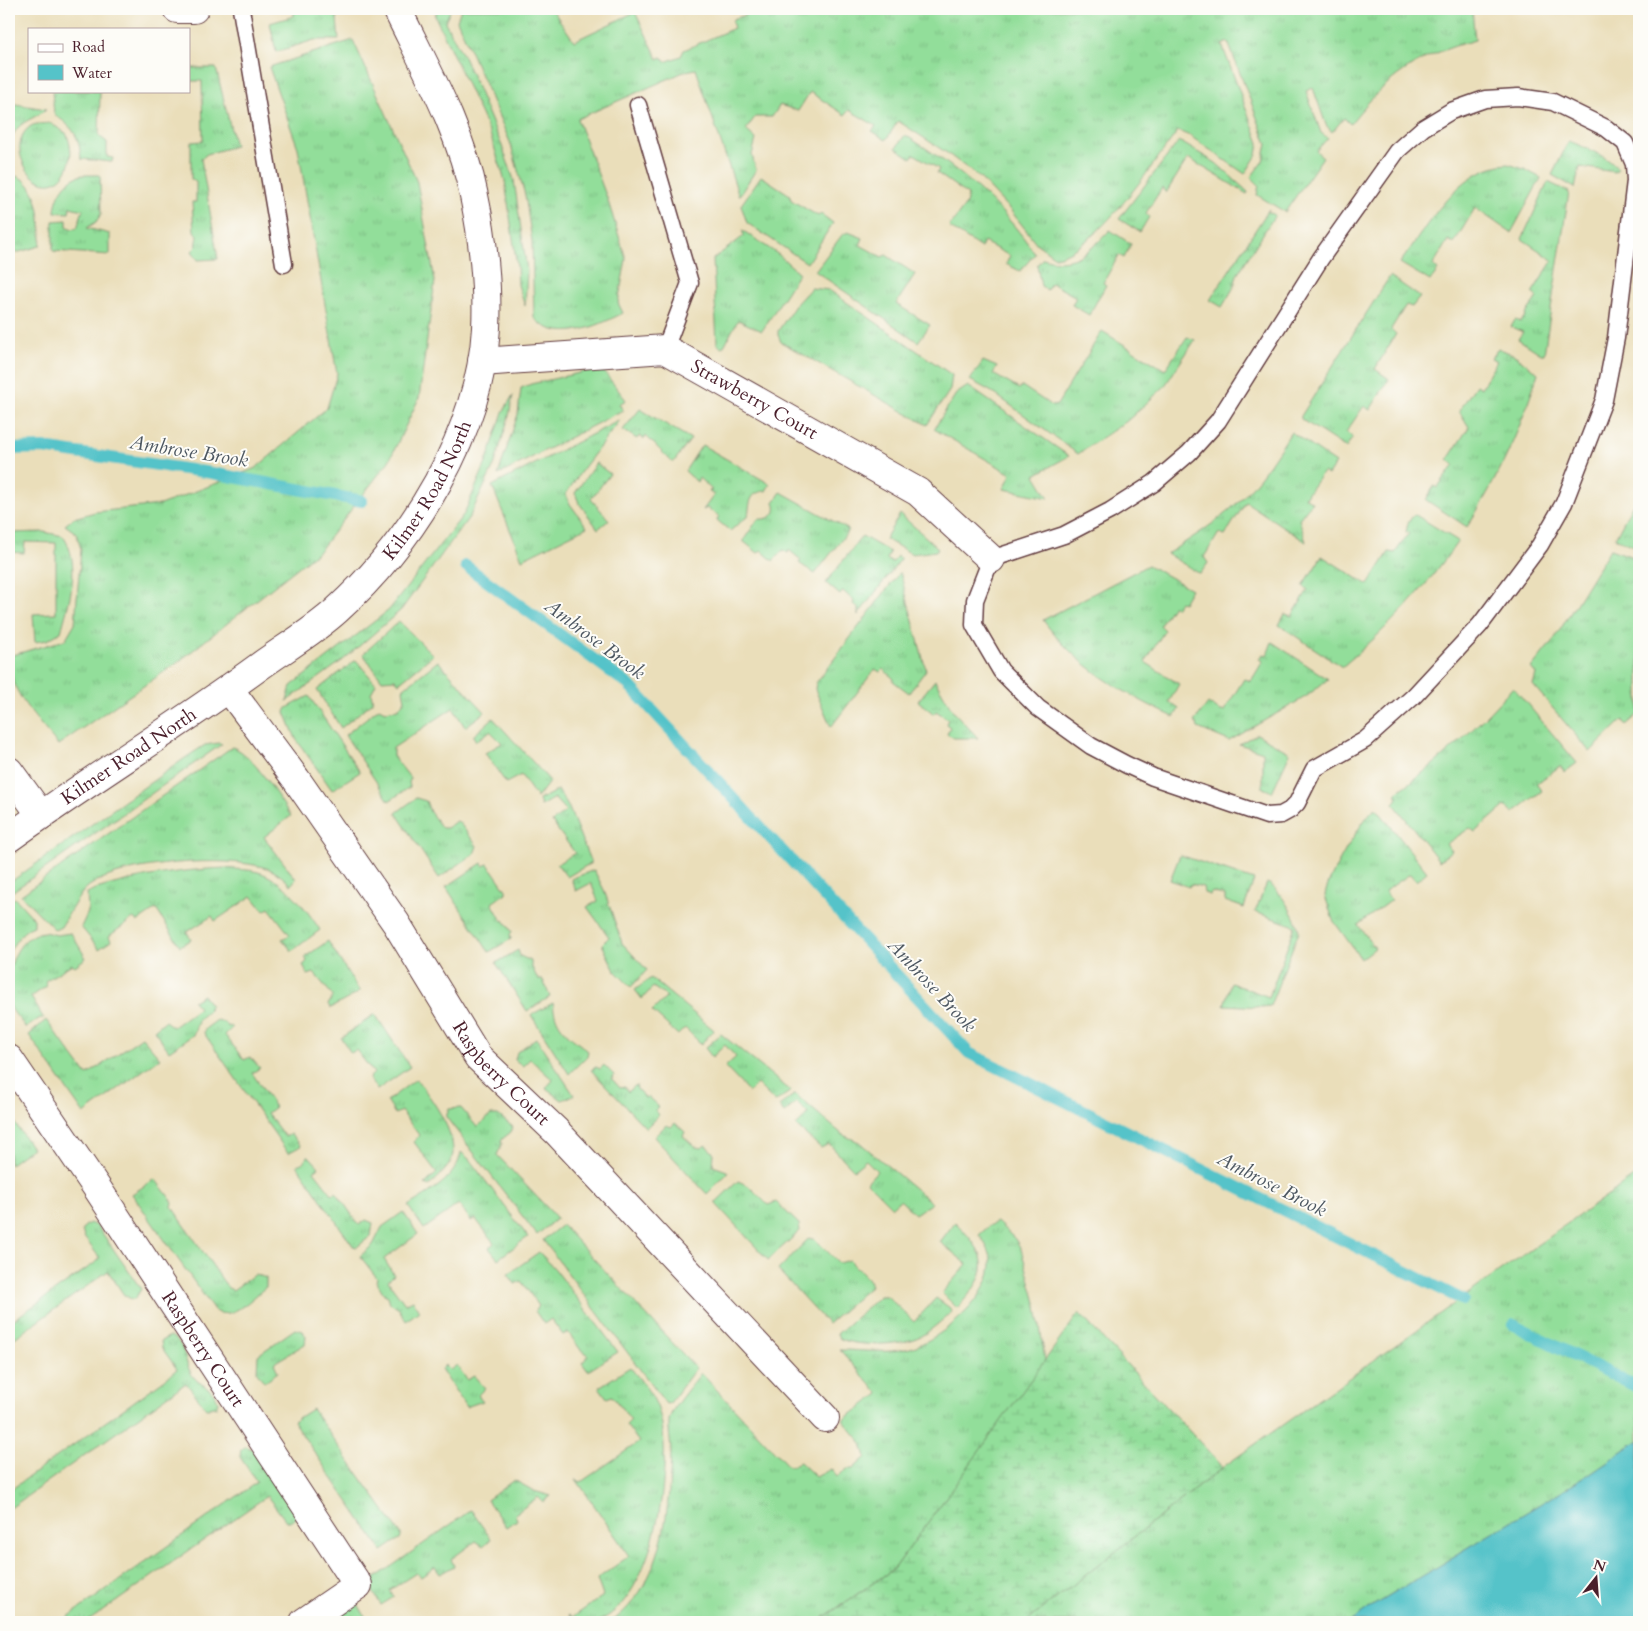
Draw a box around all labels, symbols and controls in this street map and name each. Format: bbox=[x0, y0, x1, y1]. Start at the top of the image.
legend bbox=[28, 28, 190, 92]
text: Road bbox=[72, 37, 105, 57]
text: Water bbox=[71, 63, 113, 83]
street label: Strawberry Court bbox=[686, 353, 822, 446]
street label: Kilmer Road North bbox=[377, 416, 478, 566]
water label: Ambrose Brook bbox=[127, 428, 250, 474]
water label: Ambrose Brook bbox=[538, 592, 651, 686]
street label: Kilmer Road North bbox=[56, 701, 202, 811]
water label: Ambrose Brook bbox=[881, 931, 983, 1038]
street label: Raspberry Court bbox=[446, 1016, 555, 1131]
water label: Ambrose Brook bbox=[1212, 1144, 1332, 1223]
street label: Raspberry Court bbox=[155, 1286, 251, 1412]
north arrow bbox=[1570, 1554, 1620, 1604]
text: N bbox=[1591, 1555, 1608, 1577]

